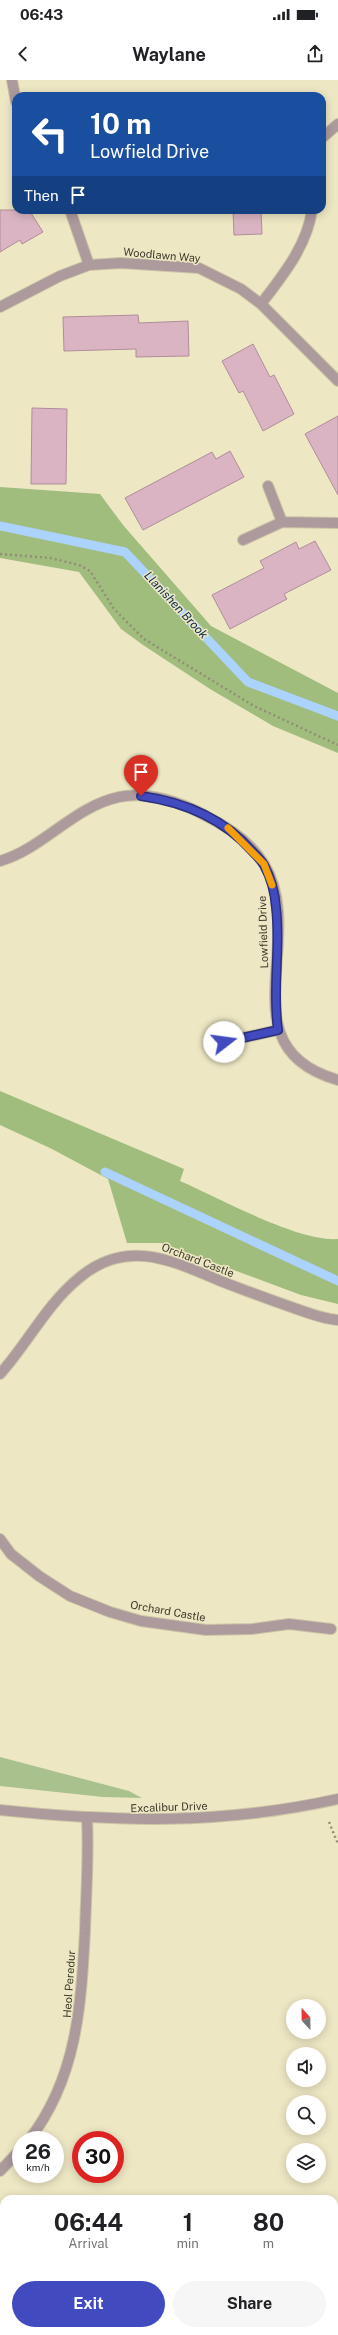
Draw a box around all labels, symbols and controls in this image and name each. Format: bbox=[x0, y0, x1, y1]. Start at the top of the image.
text: 06:43 bbox=[20, 6, 63, 23]
icon: back bbox=[12, 43, 34, 65]
icon: share bbox=[304, 43, 326, 65]
text: Waylane bbox=[132, 44, 206, 65]
text: 10 m bbox=[90, 107, 151, 140]
icon: left bbox=[24, 108, 76, 160]
text: Lowfield Drive bbox=[90, 141, 209, 162]
icon: arrive bbox=[67, 184, 89, 206]
text: Then bbox=[24, 187, 59, 204]
street label: Woodlawn Way bbox=[123, 246, 201, 264]
water label: Llanishen Brook bbox=[141, 569, 211, 642]
pin bbox=[124, 755, 158, 796]
icon: arrive bbox=[130, 761, 152, 783]
street label: Lowfield Drive bbox=[256, 895, 270, 969]
position arrow bbox=[203, 1021, 245, 1063]
street label: Orchard Castle bbox=[160, 1241, 236, 1279]
street label: Orchard Castle bbox=[129, 1598, 207, 1624]
street label: Excalibur Drive bbox=[130, 1800, 208, 1814]
street label: Heol Peredur bbox=[61, 1950, 77, 2018]
north arrow bbox=[286, 1999, 326, 2039]
map controls bbox=[286, 1999, 326, 2183]
button: sound bbox=[286, 2047, 326, 2087]
button: search bbox=[286, 2095, 326, 2135]
speed limit sign: 30 bbox=[72, 2131, 124, 2183]
text: 26 bbox=[25, 2140, 51, 2164]
button: layers bbox=[286, 2143, 326, 2183]
text: km/h bbox=[26, 2161, 50, 2173]
text: 06:44 bbox=[54, 2208, 123, 2236]
text: 1 bbox=[183, 2208, 193, 2236]
text: 80 bbox=[253, 2208, 284, 2236]
text: Arrival bbox=[68, 2236, 108, 2251]
text: min bbox=[177, 2236, 199, 2251]
text: m bbox=[263, 2236, 274, 2251]
button: Exit bbox=[12, 2281, 165, 2327]
button: Share bbox=[173, 2281, 326, 2327]

